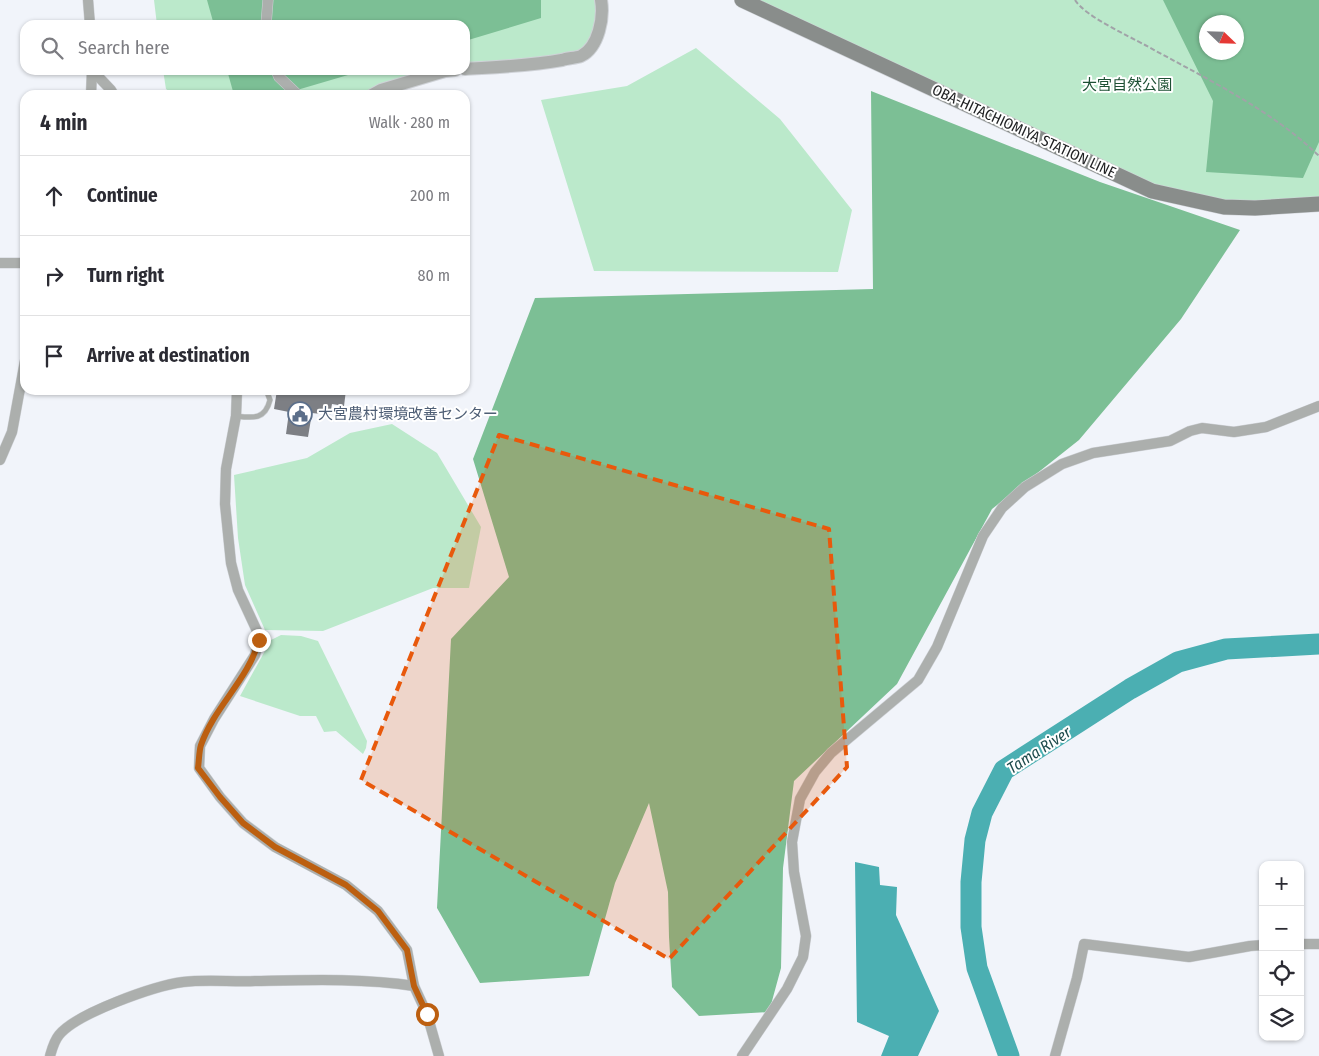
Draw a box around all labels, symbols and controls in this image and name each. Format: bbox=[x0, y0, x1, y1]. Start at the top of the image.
north arrow bbox=[1199, 15, 1244, 60]
search box bbox=[20, 20, 470, 75]
icon: search bbox=[38, 34, 66, 62]
text: Search here bbox=[78, 36, 170, 59]
park label: 大宮自然公園 bbox=[1082, 76, 1172, 94]
street label: OBA-HITACHIOMIYA STATION LINE bbox=[929, 80, 1119, 182]
text: 4 min bbox=[40, 110, 88, 136]
text: Walk · 280 m bbox=[369, 113, 450, 132]
icon: ahead bbox=[40, 182, 68, 210]
text: Continue bbox=[87, 184, 158, 207]
text: 200 m bbox=[410, 186, 450, 205]
icon: right bbox=[40, 262, 68, 290]
text: Turn right bbox=[87, 264, 164, 287]
text: 80 m bbox=[418, 266, 450, 285]
icon: arrive bbox=[40, 342, 68, 370]
text: Arrive at destination bbox=[87, 344, 250, 367]
public building icon: 大宮農村環境改善センター bbox=[287, 401, 313, 427]
place label: 大宮農村環境改善センター bbox=[318, 405, 498, 423]
route end bbox=[248, 629, 271, 652]
water label: Tama River bbox=[1004, 722, 1075, 778]
map controls bbox=[1259, 861, 1304, 1041]
button: + bbox=[1259, 861, 1304, 906]
button: − bbox=[1259, 906, 1304, 951]
button: locate bbox=[1259, 951, 1304, 996]
button: layers bbox=[1259, 996, 1304, 1041]
route start bbox=[416, 1003, 439, 1026]

